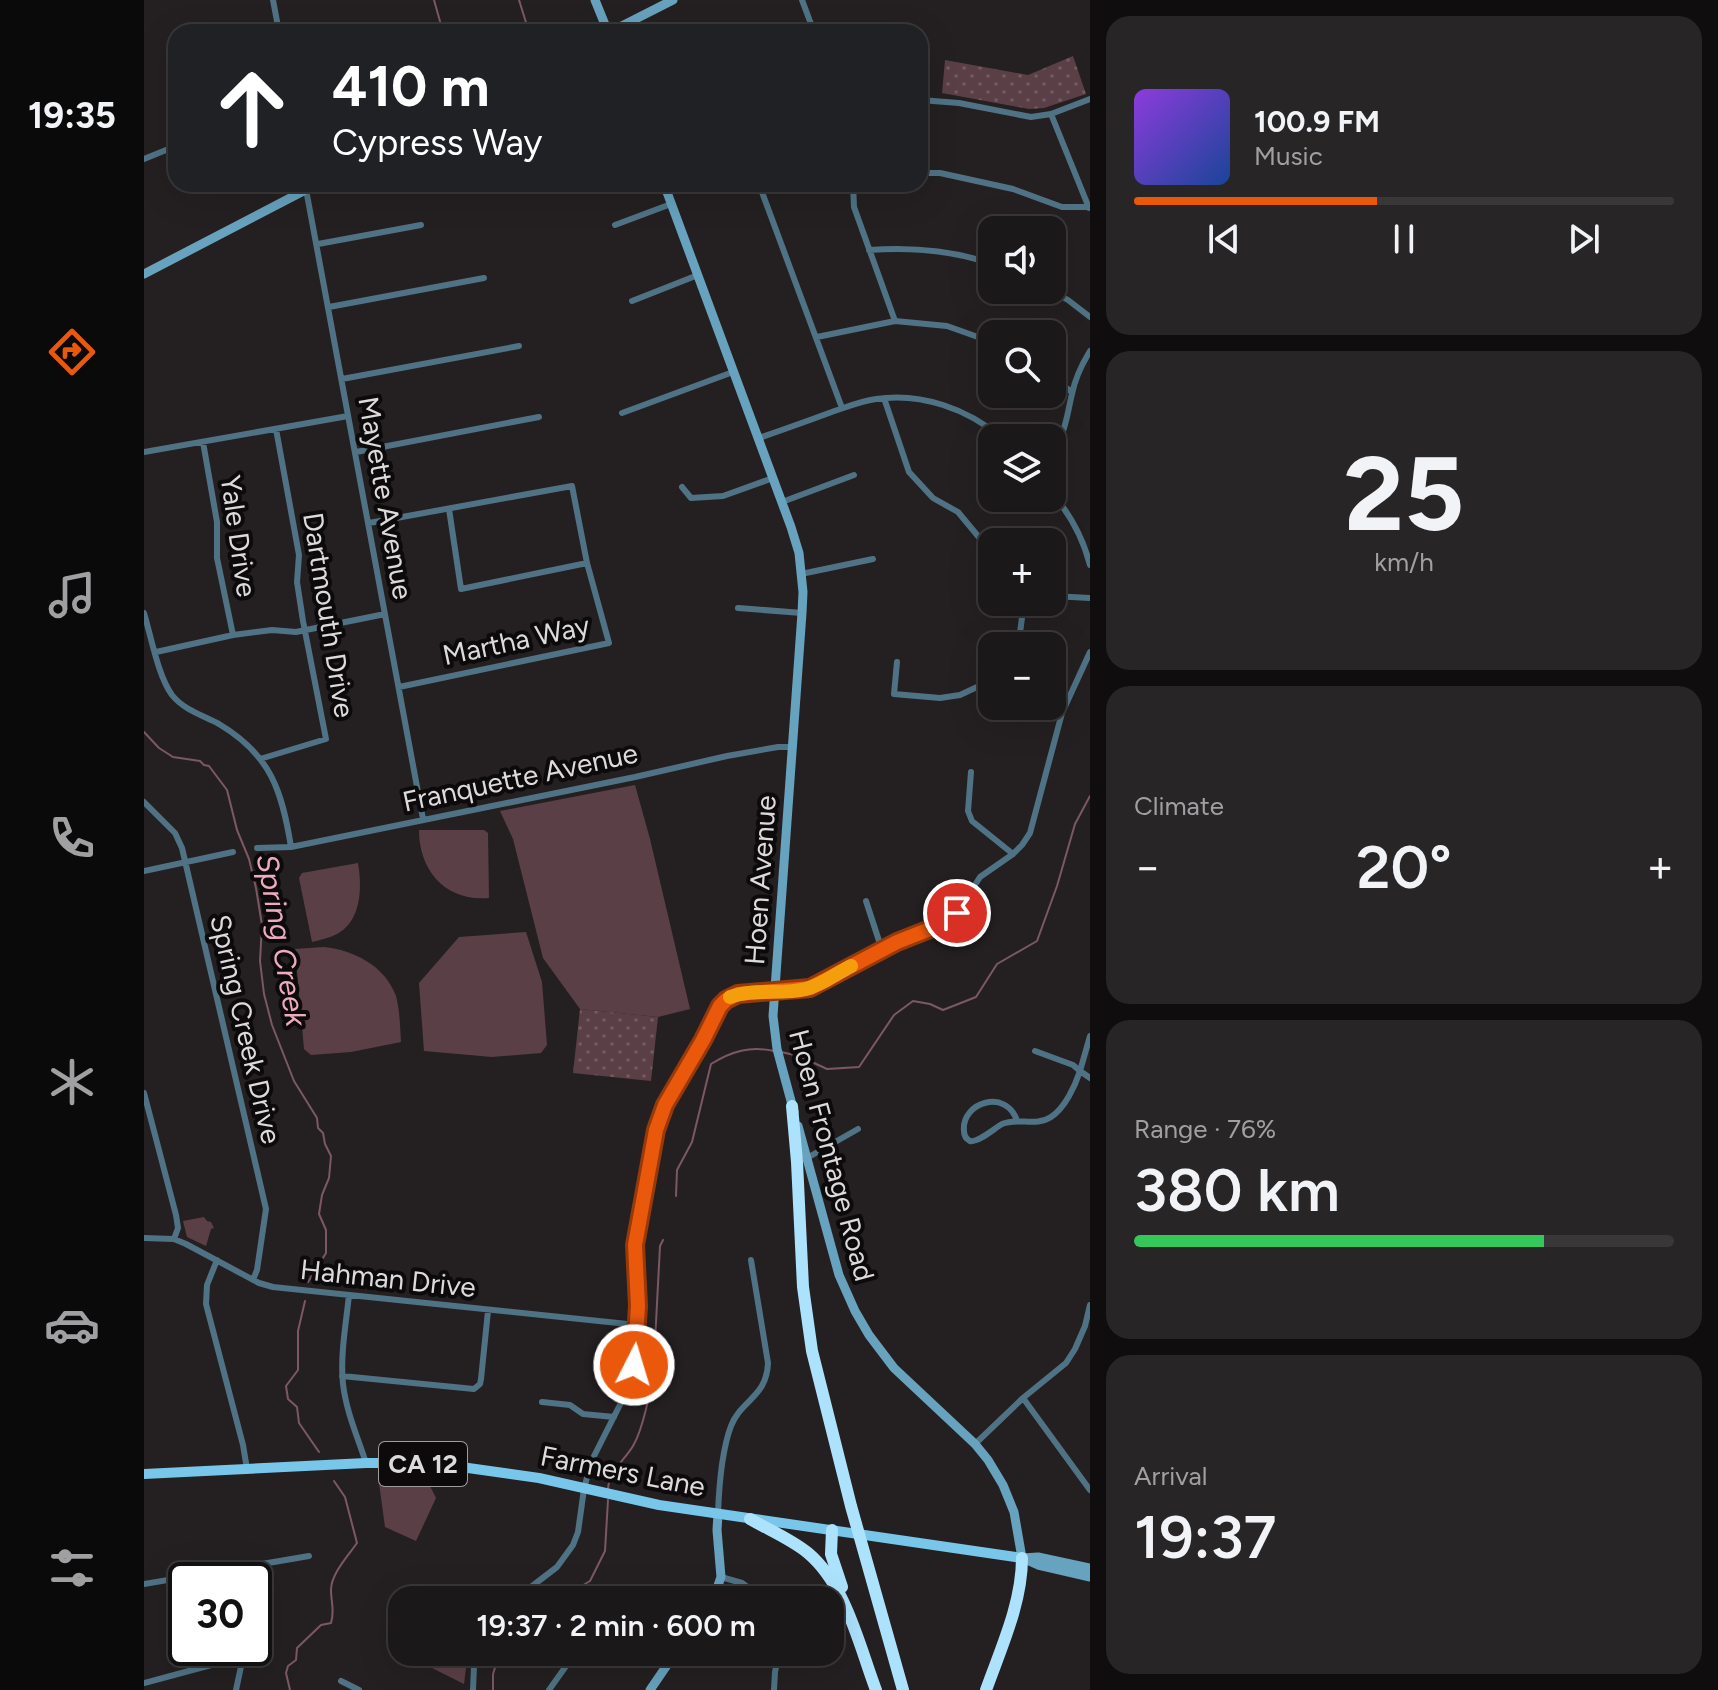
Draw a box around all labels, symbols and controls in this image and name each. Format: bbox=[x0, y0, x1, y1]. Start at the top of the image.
text: 410 m bbox=[332, 53, 490, 120]
icon: ahead bbox=[200, 56, 304, 160]
text: 19:35 bbox=[28, 94, 116, 137]
text: 100.9 FM bbox=[1254, 103, 1380, 140]
text: Cypress Way bbox=[332, 121, 543, 164]
text: Music bbox=[1254, 140, 1323, 172]
map controls bbox=[978, 216, 1066, 720]
button: sound bbox=[978, 216, 1066, 304]
icon: previous bbox=[1202, 217, 1246, 261]
icon: pause bbox=[1382, 217, 1426, 261]
icon: next bbox=[1562, 217, 1606, 261]
button: search bbox=[978, 320, 1066, 408]
icon: directions bbox=[44, 324, 100, 380]
street label: Mayette Avenue bbox=[351, 394, 421, 602]
button: layers bbox=[978, 424, 1066, 512]
text: 25 bbox=[1344, 431, 1464, 556]
street label: Yale Drive bbox=[214, 473, 264, 599]
street label: Dartmouth Drive bbox=[296, 510, 362, 720]
button: + bbox=[978, 528, 1066, 616]
text: km/h bbox=[1374, 546, 1434, 578]
icon: music bbox=[44, 567, 100, 623]
street label: Martha Way bbox=[439, 608, 593, 672]
button: − bbox=[978, 632, 1066, 720]
street label: Franquette Avenue bbox=[399, 735, 641, 819]
text: Climate bbox=[1134, 790, 1224, 822]
street label: Hoen Avenue bbox=[737, 794, 783, 966]
icon: phone bbox=[44, 810, 100, 866]
text: 20° bbox=[1356, 831, 1452, 903]
text: − bbox=[1134, 840, 1161, 893]
text: + bbox=[1647, 840, 1674, 893]
water label: Spring Creek bbox=[249, 851, 316, 1030]
pin bbox=[923, 879, 991, 947]
icon: arrive bbox=[935, 891, 979, 935]
street label: Spring Creek Drive bbox=[203, 911, 289, 1147]
street label: Hoen Frontage Road bbox=[782, 1025, 882, 1285]
icon: climate bbox=[44, 1054, 100, 1110]
text: Range · 76% bbox=[1134, 1113, 1276, 1145]
text: 380 km bbox=[1134, 1154, 1340, 1226]
street label: Hahman Drive bbox=[299, 1252, 477, 1304]
icon: car bbox=[44, 1297, 100, 1353]
position arrow bbox=[592, 1323, 676, 1407]
street label: Farmers Lane bbox=[538, 1438, 708, 1504]
road number: CA 12 bbox=[379, 1442, 467, 1486]
text: Arrival bbox=[1134, 1460, 1207, 1492]
text: 19:37 bbox=[1134, 1501, 1276, 1573]
icon: filters bbox=[44, 1540, 100, 1596]
speed limit sign: 30 bbox=[168, 1562, 272, 1666]
text: 19:37 · 2 min · 600 m bbox=[476, 1607, 756, 1644]

